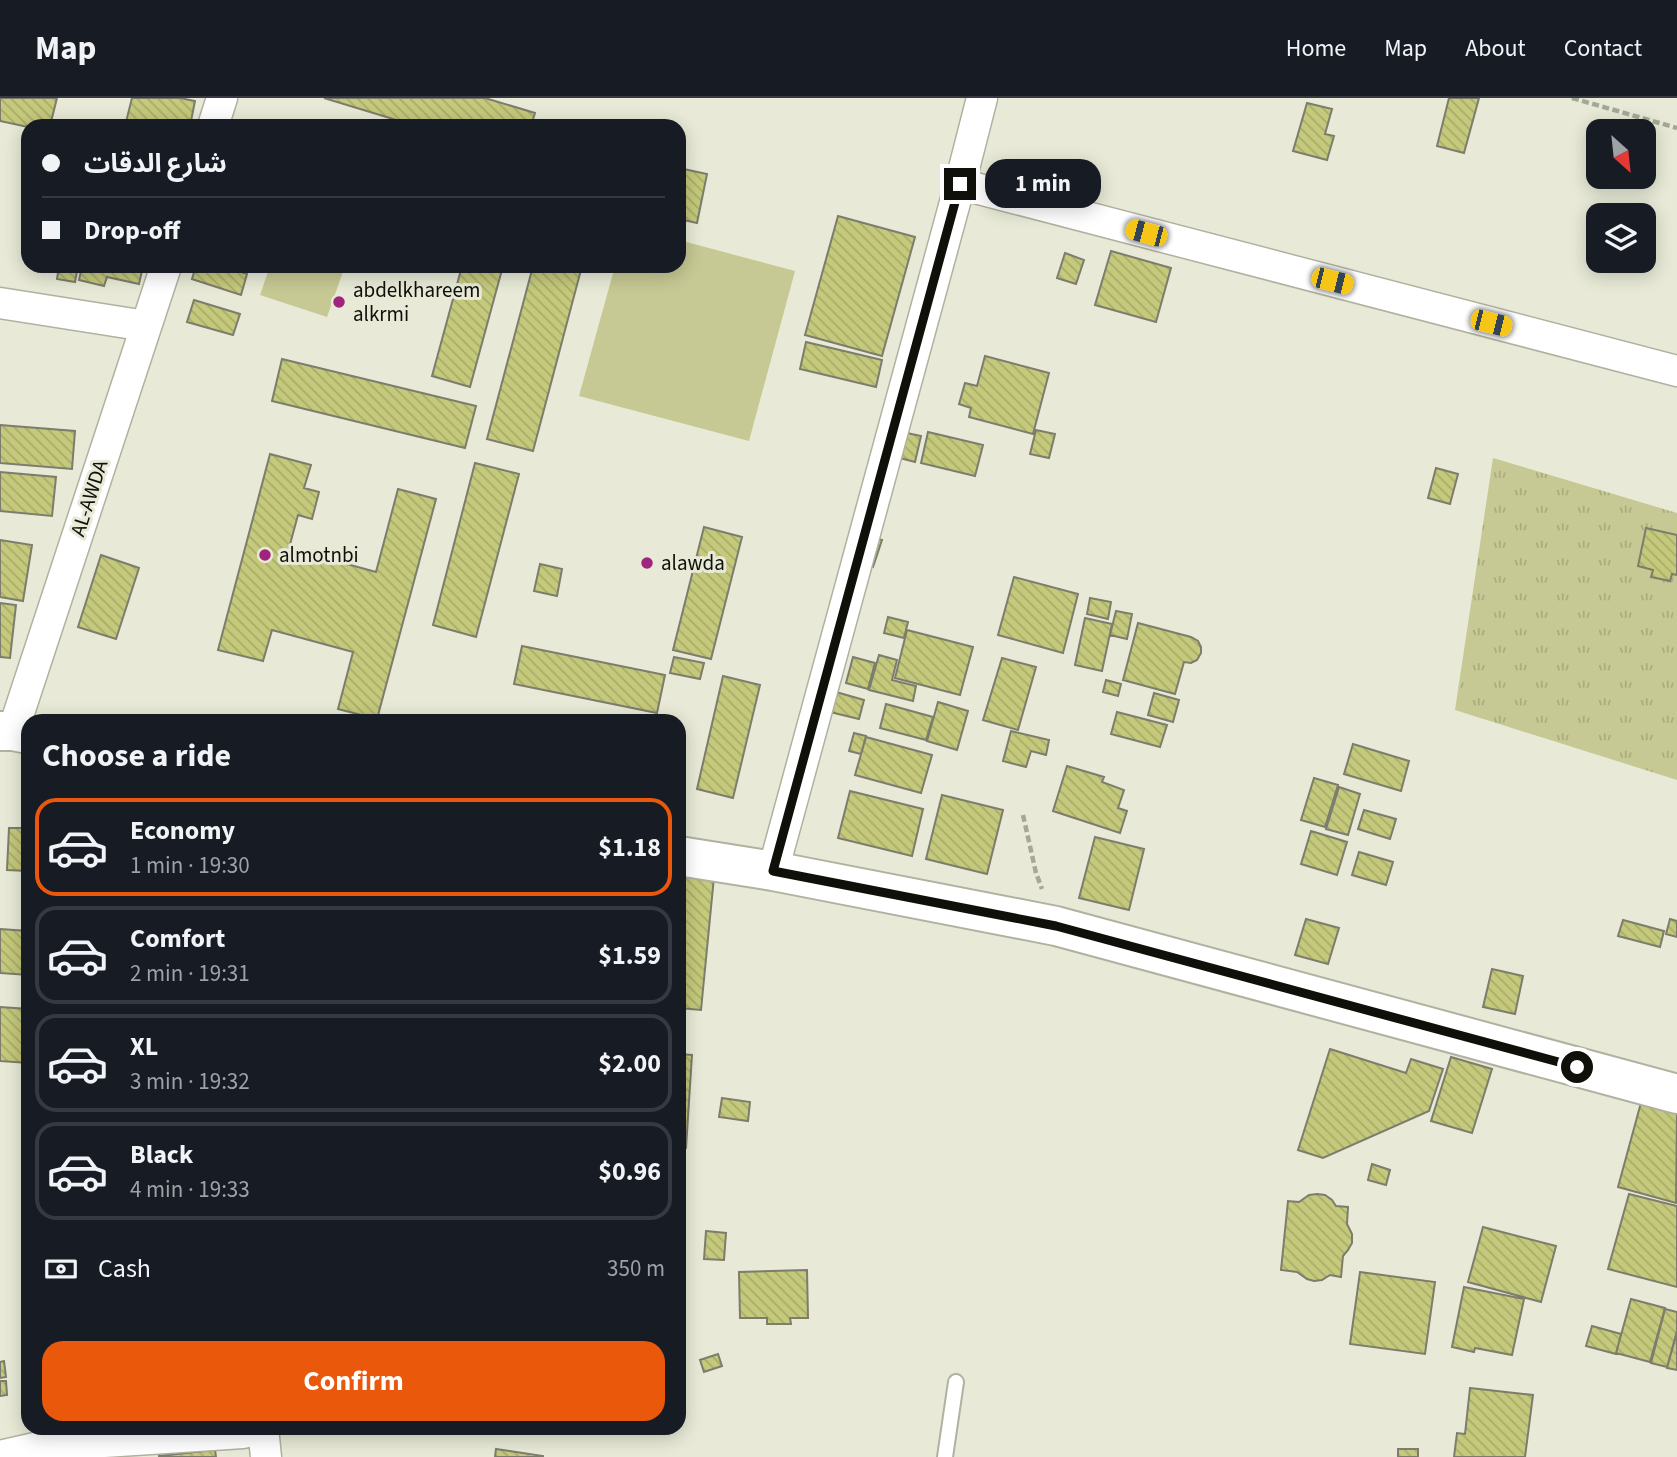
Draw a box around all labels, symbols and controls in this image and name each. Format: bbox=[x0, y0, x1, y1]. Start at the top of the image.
text: Map bbox=[35, 25, 96, 72]
text: Home bbox=[1286, 31, 1346, 66]
text: Map bbox=[1384, 31, 1427, 66]
text: About bbox=[1465, 31, 1526, 66]
text: Contact bbox=[1564, 31, 1642, 66]
north arrow bbox=[1586, 119, 1656, 189]
map controls bbox=[1586, 119, 1656, 273]
text: شارع الدقات bbox=[84, 145, 227, 182]
callout: 1 min bbox=[984, 160, 1100, 208]
text: 1 min bbox=[1015, 167, 1071, 200]
route end bbox=[944, 168, 976, 200]
button: layers bbox=[1586, 203, 1656, 273]
text: Drop-off bbox=[84, 212, 180, 249]
car bbox=[1123, 217, 1170, 249]
car bbox=[1310, 266, 1355, 296]
place label: abdelkhareem alkrmi bbox=[353, 275, 480, 329]
marker: abdelkhareem alkrmi bbox=[331, 294, 347, 310]
car bbox=[1469, 308, 1514, 338]
street label: AL-AWDA bbox=[63, 455, 116, 540]
place label: almotnbi bbox=[279, 540, 359, 570]
marker: almotnbi bbox=[257, 547, 273, 563]
place label: alawda bbox=[661, 548, 725, 578]
marker: alawda bbox=[639, 555, 655, 571]
text: Choose a ride bbox=[42, 733, 231, 779]
text: Economy bbox=[130, 812, 235, 849]
icon: car bbox=[46, 816, 109, 879]
text: $1.18 bbox=[598, 829, 661, 866]
text: 1 min · 19:30 bbox=[130, 849, 250, 882]
text: Comfort bbox=[130, 920, 225, 957]
icon: car bbox=[46, 924, 109, 987]
text: $1.59 bbox=[598, 937, 661, 974]
text: 2 min · 19:31 bbox=[130, 957, 250, 990]
text: XL bbox=[130, 1028, 158, 1065]
icon: car bbox=[46, 1032, 109, 1095]
text: $2.00 bbox=[598, 1045, 661, 1082]
route start bbox=[1561, 1051, 1593, 1083]
text: 3 min · 19:32 bbox=[130, 1065, 250, 1098]
text: Black bbox=[130, 1136, 193, 1173]
icon: car bbox=[46, 1140, 109, 1203]
text: $0.96 bbox=[598, 1153, 661, 1190]
text: 4 min · 19:33 bbox=[130, 1173, 250, 1206]
icon: cash bbox=[42, 1250, 80, 1288]
text: Cash bbox=[98, 1250, 151, 1287]
text: 350 m bbox=[607, 1252, 665, 1285]
button: Confirm bbox=[42, 1341, 665, 1421]

